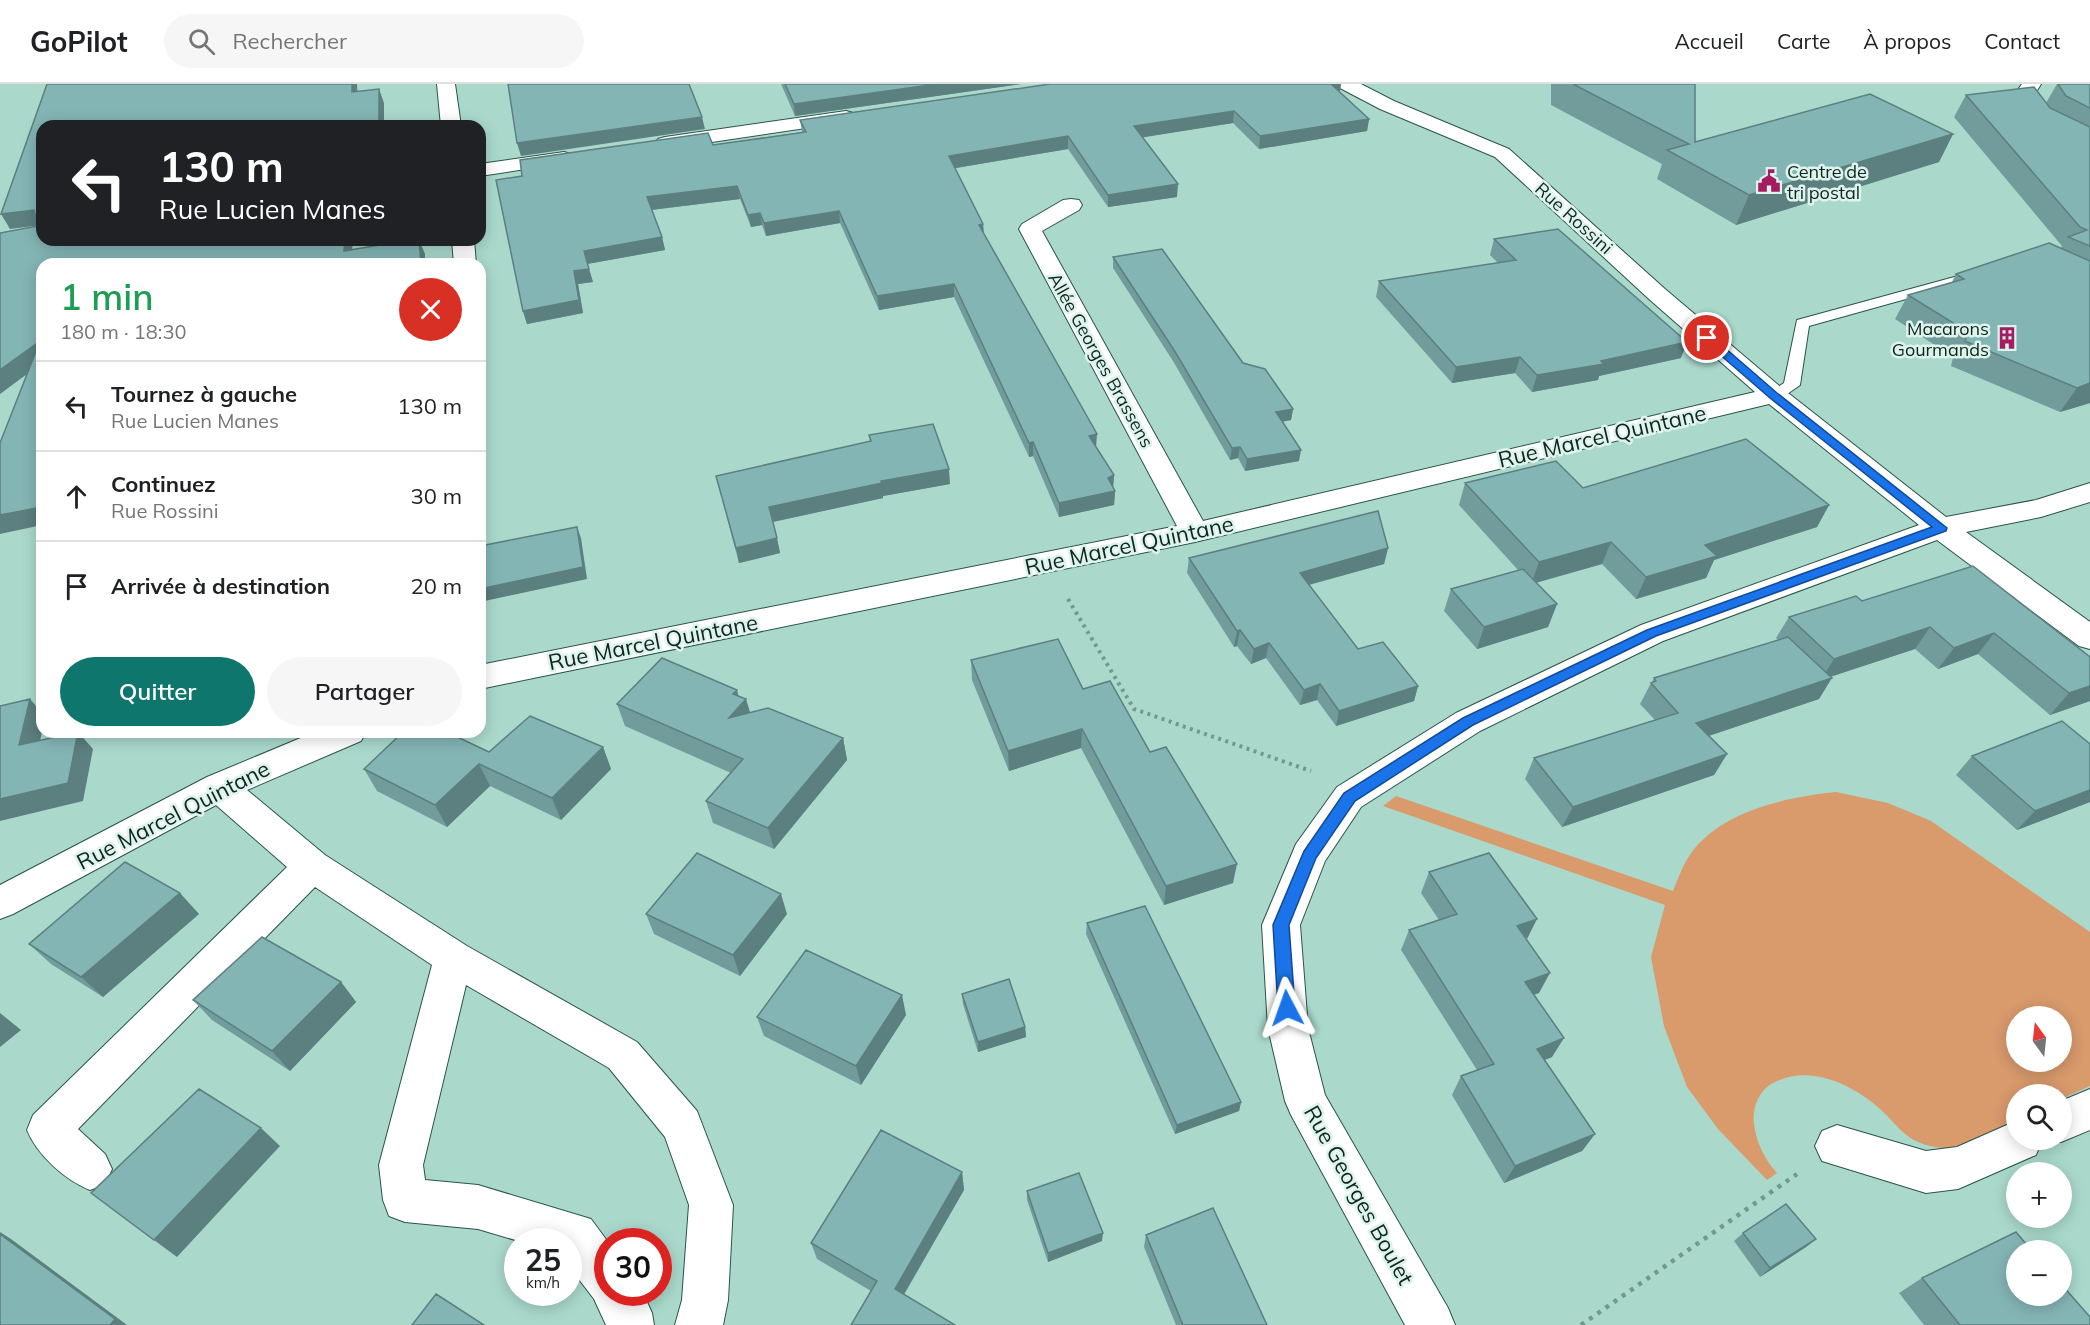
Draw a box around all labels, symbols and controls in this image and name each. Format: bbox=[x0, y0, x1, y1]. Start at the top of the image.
search box bbox=[164, 14, 584, 68]
text: GoPilot bbox=[30, 24, 128, 59]
icon: search bbox=[185, 25, 218, 58]
text: Rechercher bbox=[233, 27, 347, 55]
text: Accueil bbox=[1674, 28, 1744, 54]
text: Carte bbox=[1777, 28, 1830, 54]
text: À propos bbox=[1863, 28, 1951, 54]
text: Contact bbox=[1984, 28, 2060, 54]
text: 130 m bbox=[159, 140, 284, 193]
icon: left bbox=[60, 144, 138, 222]
place label: Centre de tri postal bbox=[1787, 160, 1867, 204]
public building icon: Centre de tri postal bbox=[1756, 168, 1782, 194]
street label: Rue Rossini bbox=[1530, 177, 1618, 259]
text: Rue Lucien Manes bbox=[159, 192, 386, 226]
street label: Allée Georges Brassens bbox=[1043, 268, 1159, 452]
text: 1 min bbox=[60, 274, 154, 319]
button: close bbox=[399, 278, 462, 341]
pin bbox=[1681, 312, 1732, 363]
place label: Macarons Gourmands bbox=[1892, 317, 1989, 361]
text: 180 m · 18:30 bbox=[60, 319, 186, 344]
icon: arrive bbox=[1690, 321, 1723, 354]
building icon: Macarons Gourmands bbox=[1994, 325, 2020, 351]
text: Tournez à gauche bbox=[111, 380, 297, 408]
icon: left bbox=[60, 390, 93, 423]
text: 130 m bbox=[397, 392, 462, 420]
street label: Rue Marcel Quintane bbox=[1495, 398, 1709, 474]
text: Rue Lucien Manes bbox=[111, 408, 279, 433]
text: Continuez bbox=[111, 470, 216, 498]
icon: ahead bbox=[60, 480, 93, 513]
text: 30 m bbox=[411, 482, 462, 510]
text: Rue Rossini bbox=[111, 498, 219, 523]
street label: Rue Marcel Quintane bbox=[1022, 509, 1236, 581]
icon: arrive bbox=[60, 570, 93, 603]
text: Arrivée à destination bbox=[111, 572, 330, 600]
text: 20 m bbox=[411, 572, 462, 600]
street label: Rue Marcel Quintane bbox=[546, 608, 760, 676]
button: Quitter bbox=[60, 657, 255, 726]
button: Partager bbox=[267, 657, 462, 726]
street label: Rue Marcel Quintane bbox=[72, 754, 274, 876]
position arrow bbox=[1255, 976, 1319, 1040]
north arrow bbox=[2006, 1006, 2072, 1072]
map controls bbox=[2006, 1006, 2072, 1306]
button: search bbox=[2006, 1084, 2072, 1150]
street label: Rue Georges Boulet bbox=[1298, 1100, 1420, 1290]
button: + bbox=[2006, 1162, 2072, 1228]
speed limit sign: 30 bbox=[594, 1228, 672, 1306]
button: − bbox=[2006, 1240, 2072, 1306]
text: 25 bbox=[525, 1241, 561, 1279]
text: km/h bbox=[526, 1273, 560, 1292]

